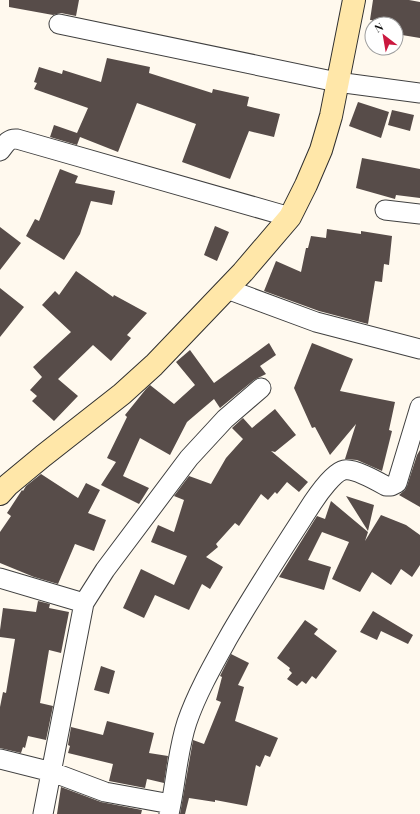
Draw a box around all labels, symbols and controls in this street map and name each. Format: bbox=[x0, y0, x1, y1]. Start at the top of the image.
north arrow bbox=[364, 16, 404, 56]
text: N bbox=[371, 18, 386, 35]

